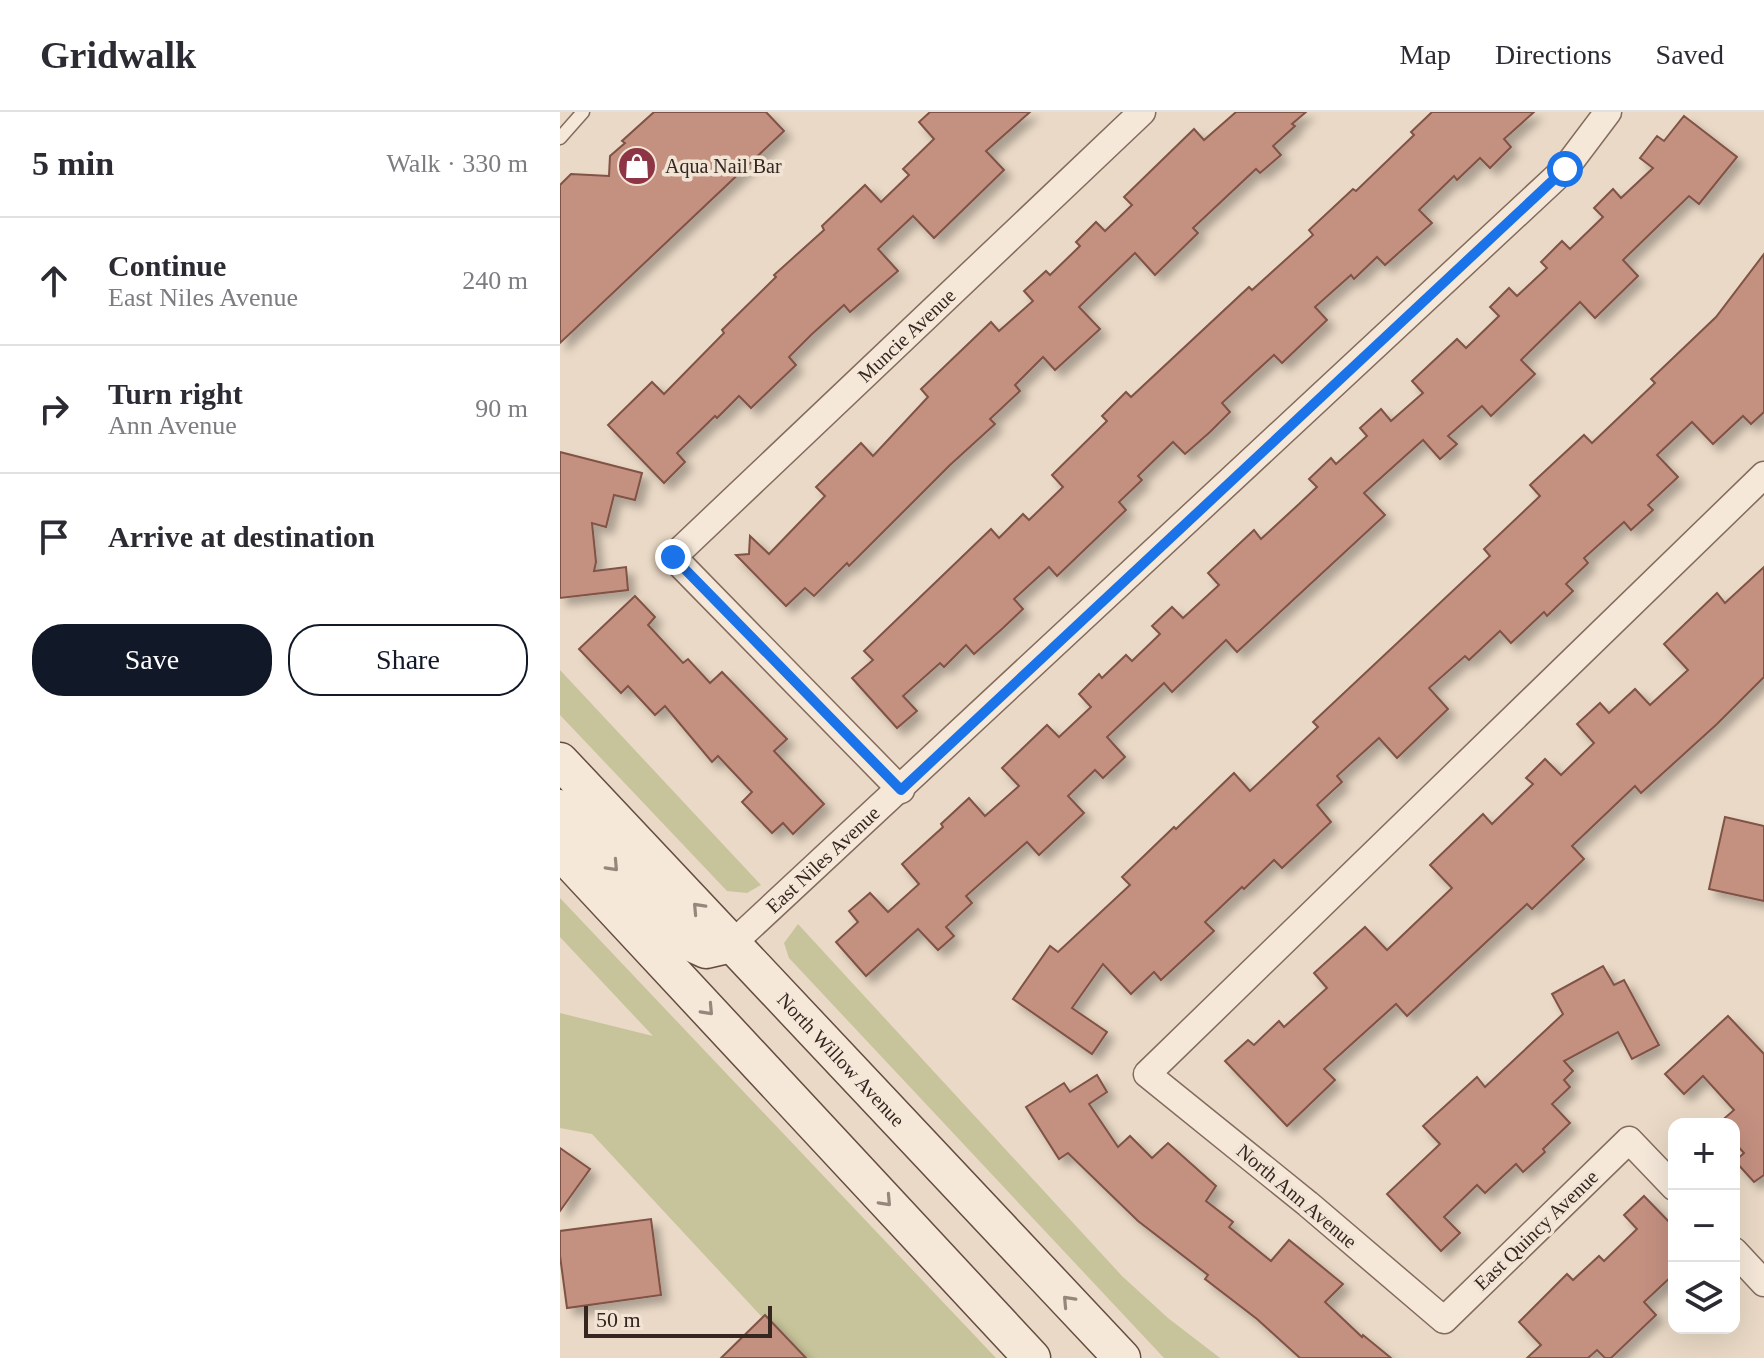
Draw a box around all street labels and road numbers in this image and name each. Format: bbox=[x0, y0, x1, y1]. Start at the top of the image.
street label: Muncie Avenue bbox=[853, 284, 960, 387]
street label: East Niles Avenue bbox=[762, 802, 884, 917]
street label: North Willow Avenue bbox=[773, 988, 909, 1131]
street label: North Ann Avenue bbox=[1233, 1139, 1361, 1253]
street label: East Quincy Avenue bbox=[1470, 1165, 1603, 1295]

